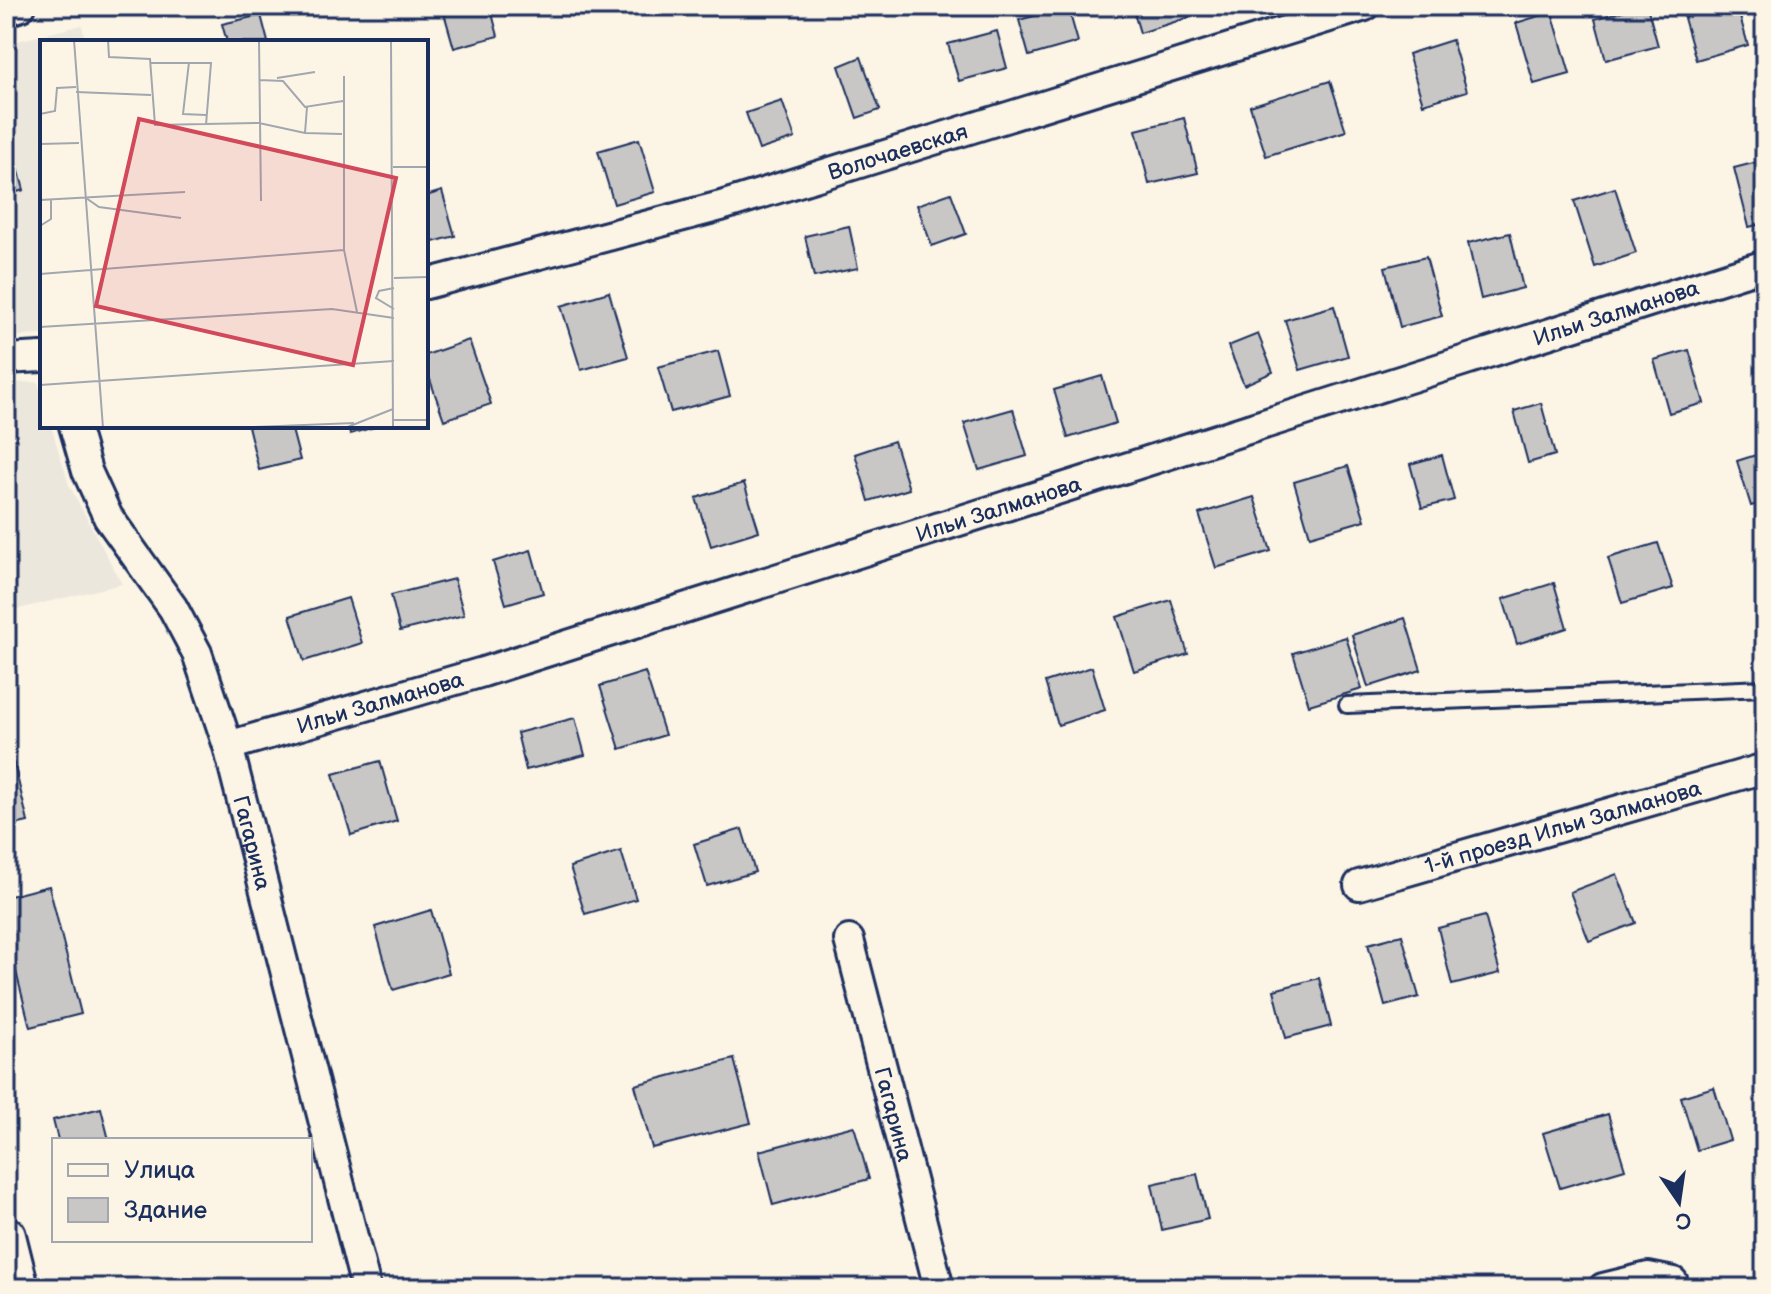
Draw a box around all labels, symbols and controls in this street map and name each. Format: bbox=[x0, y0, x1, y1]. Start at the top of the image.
inset map bbox=[40, 40, 428, 428]
street label: Волочаевская bbox=[825, 118, 971, 187]
street label: Ильи Залманова bbox=[1530, 275, 1702, 353]
street label: Ильи Залманова bbox=[912, 471, 1085, 549]
street label: Ильи Залманова bbox=[294, 666, 467, 740]
street label: 1-й проезд Ильи Залманова bbox=[1422, 775, 1704, 880]
street label: Гагарина bbox=[226, 793, 276, 893]
street label: Гагарина bbox=[867, 1065, 918, 1165]
legend bbox=[52, 1138, 312, 1242]
text: Улица bbox=[124, 1156, 195, 1185]
north arrow bbox=[1639, 1162, 1719, 1242]
text: Здание bbox=[124, 1196, 207, 1225]
text: С bbox=[1673, 1205, 1694, 1235]

